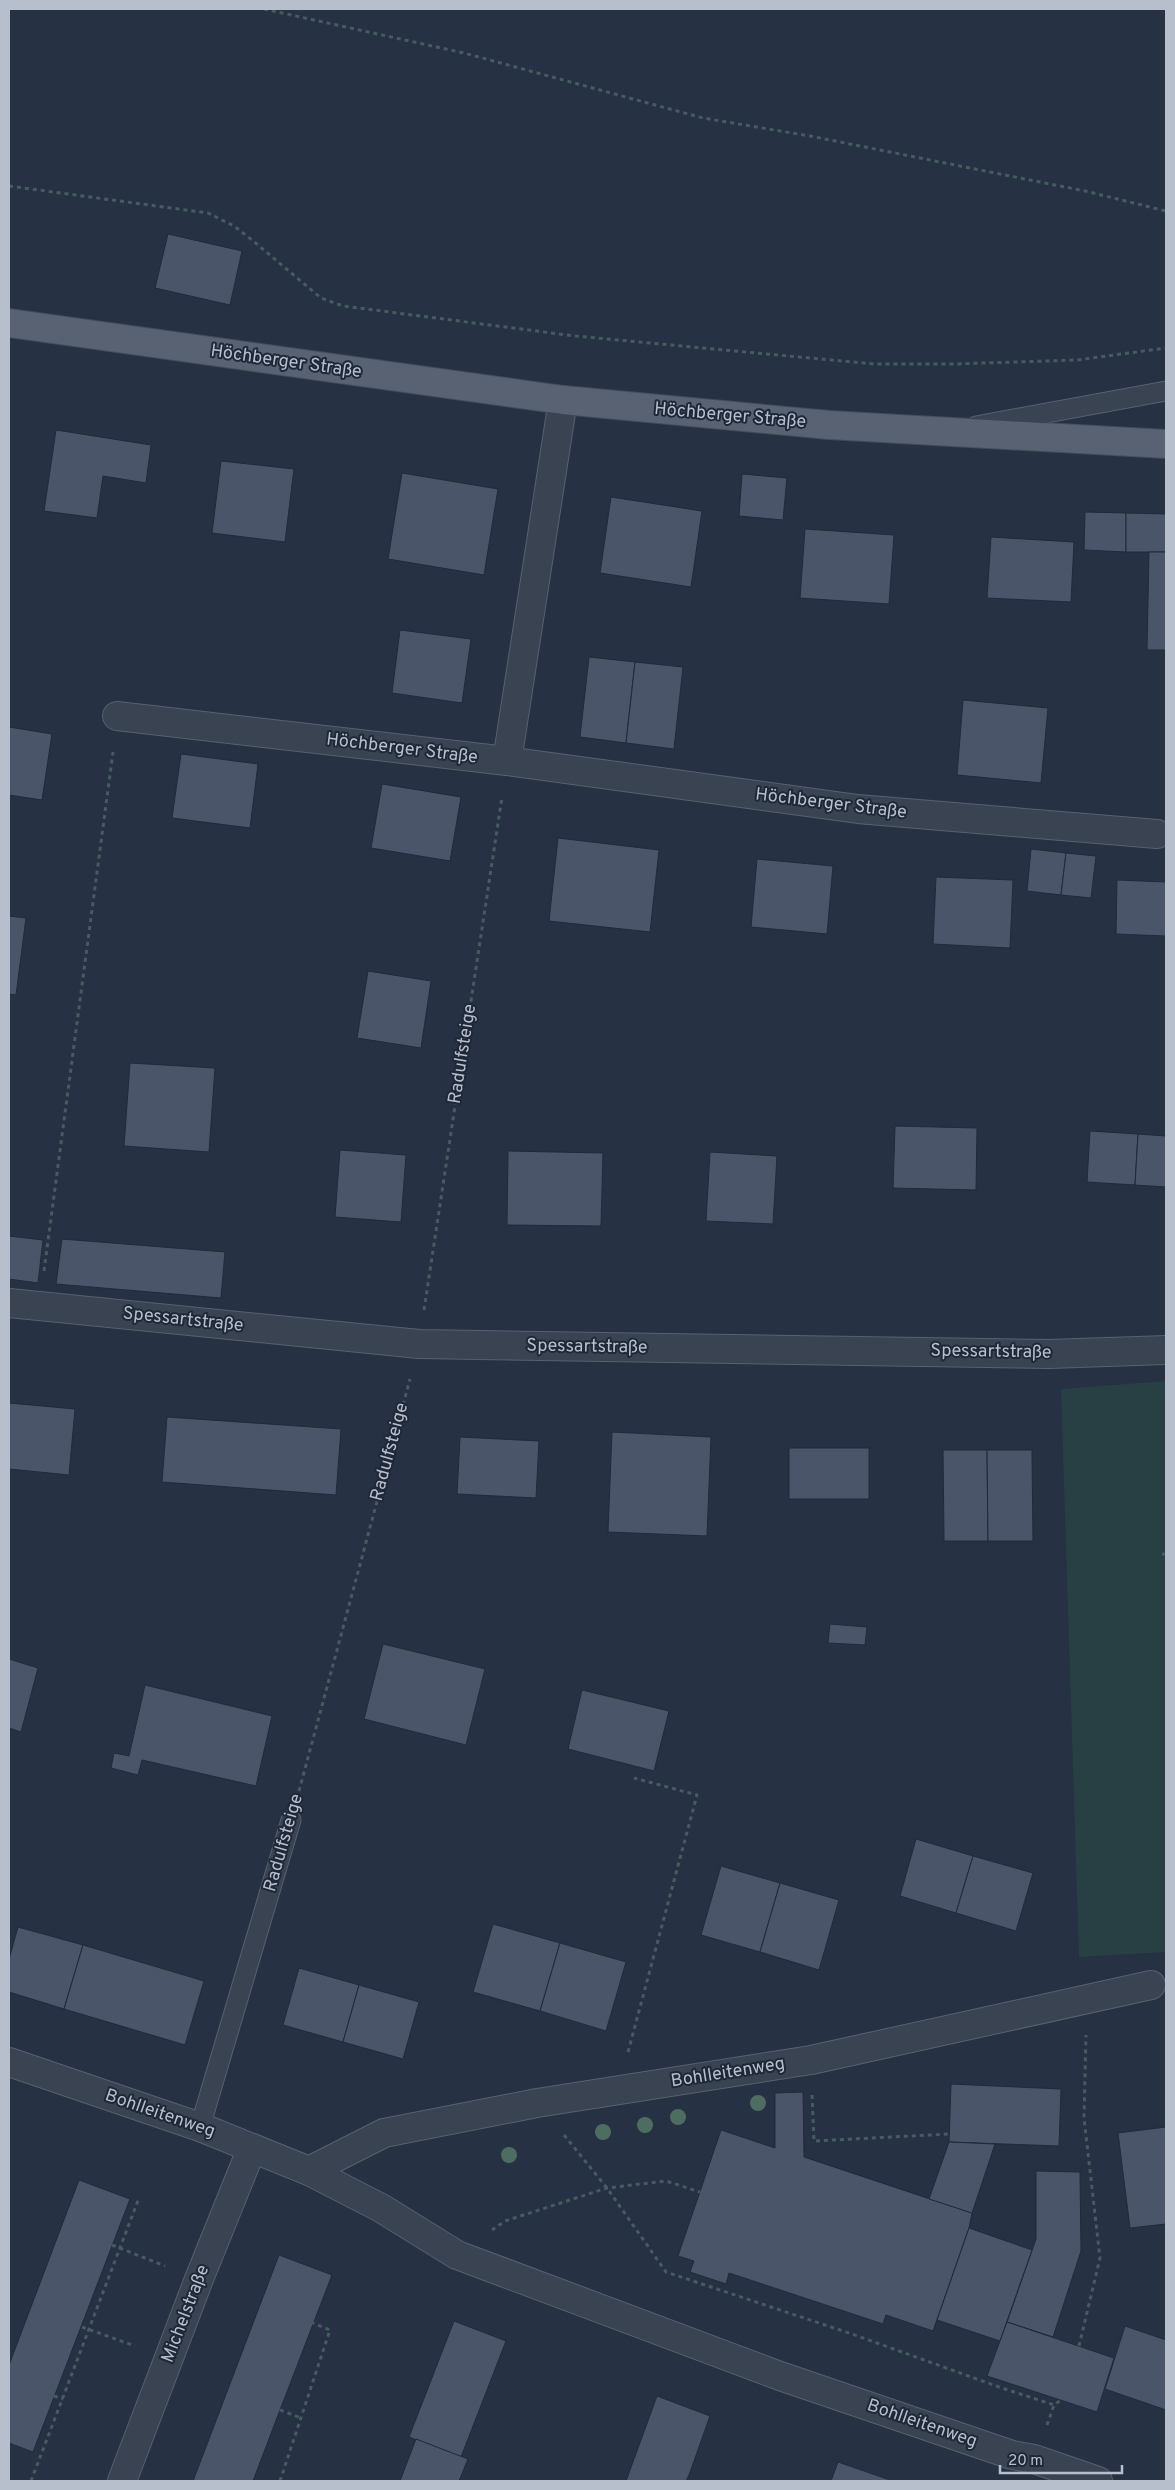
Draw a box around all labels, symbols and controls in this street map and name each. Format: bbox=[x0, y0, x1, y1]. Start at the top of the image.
street label: Höchberger Straße bbox=[209, 340, 363, 384]
street label: Höchberger Straße bbox=[653, 398, 807, 434]
street label: Höchberger Straße bbox=[325, 728, 479, 770]
street label: Höchberger Straße bbox=[754, 783, 908, 825]
street label: Radulfsteige bbox=[444, 1002, 482, 1106]
street label: Spessartstraße bbox=[122, 1302, 244, 1338]
street label: Spessartstraße bbox=[526, 1334, 648, 1360]
street label: Spessartstraße bbox=[930, 1339, 1052, 1365]
street label: Radulfsteige bbox=[366, 1400, 414, 1504]
street label: Radulfsteige bbox=[259, 1791, 309, 1895]
street label: Bohlleitenweg bbox=[669, 2053, 787, 2093]
street label: Bohlleitenweg bbox=[102, 2084, 218, 2144]
street label: Michelstraße bbox=[157, 2262, 215, 2366]
street label: Bohlleitenweg bbox=[864, 2394, 980, 2454]
scale bar bbox=[1000, 2442, 1122, 2474]
text: 20 m bbox=[1008, 2452, 1043, 2471]

